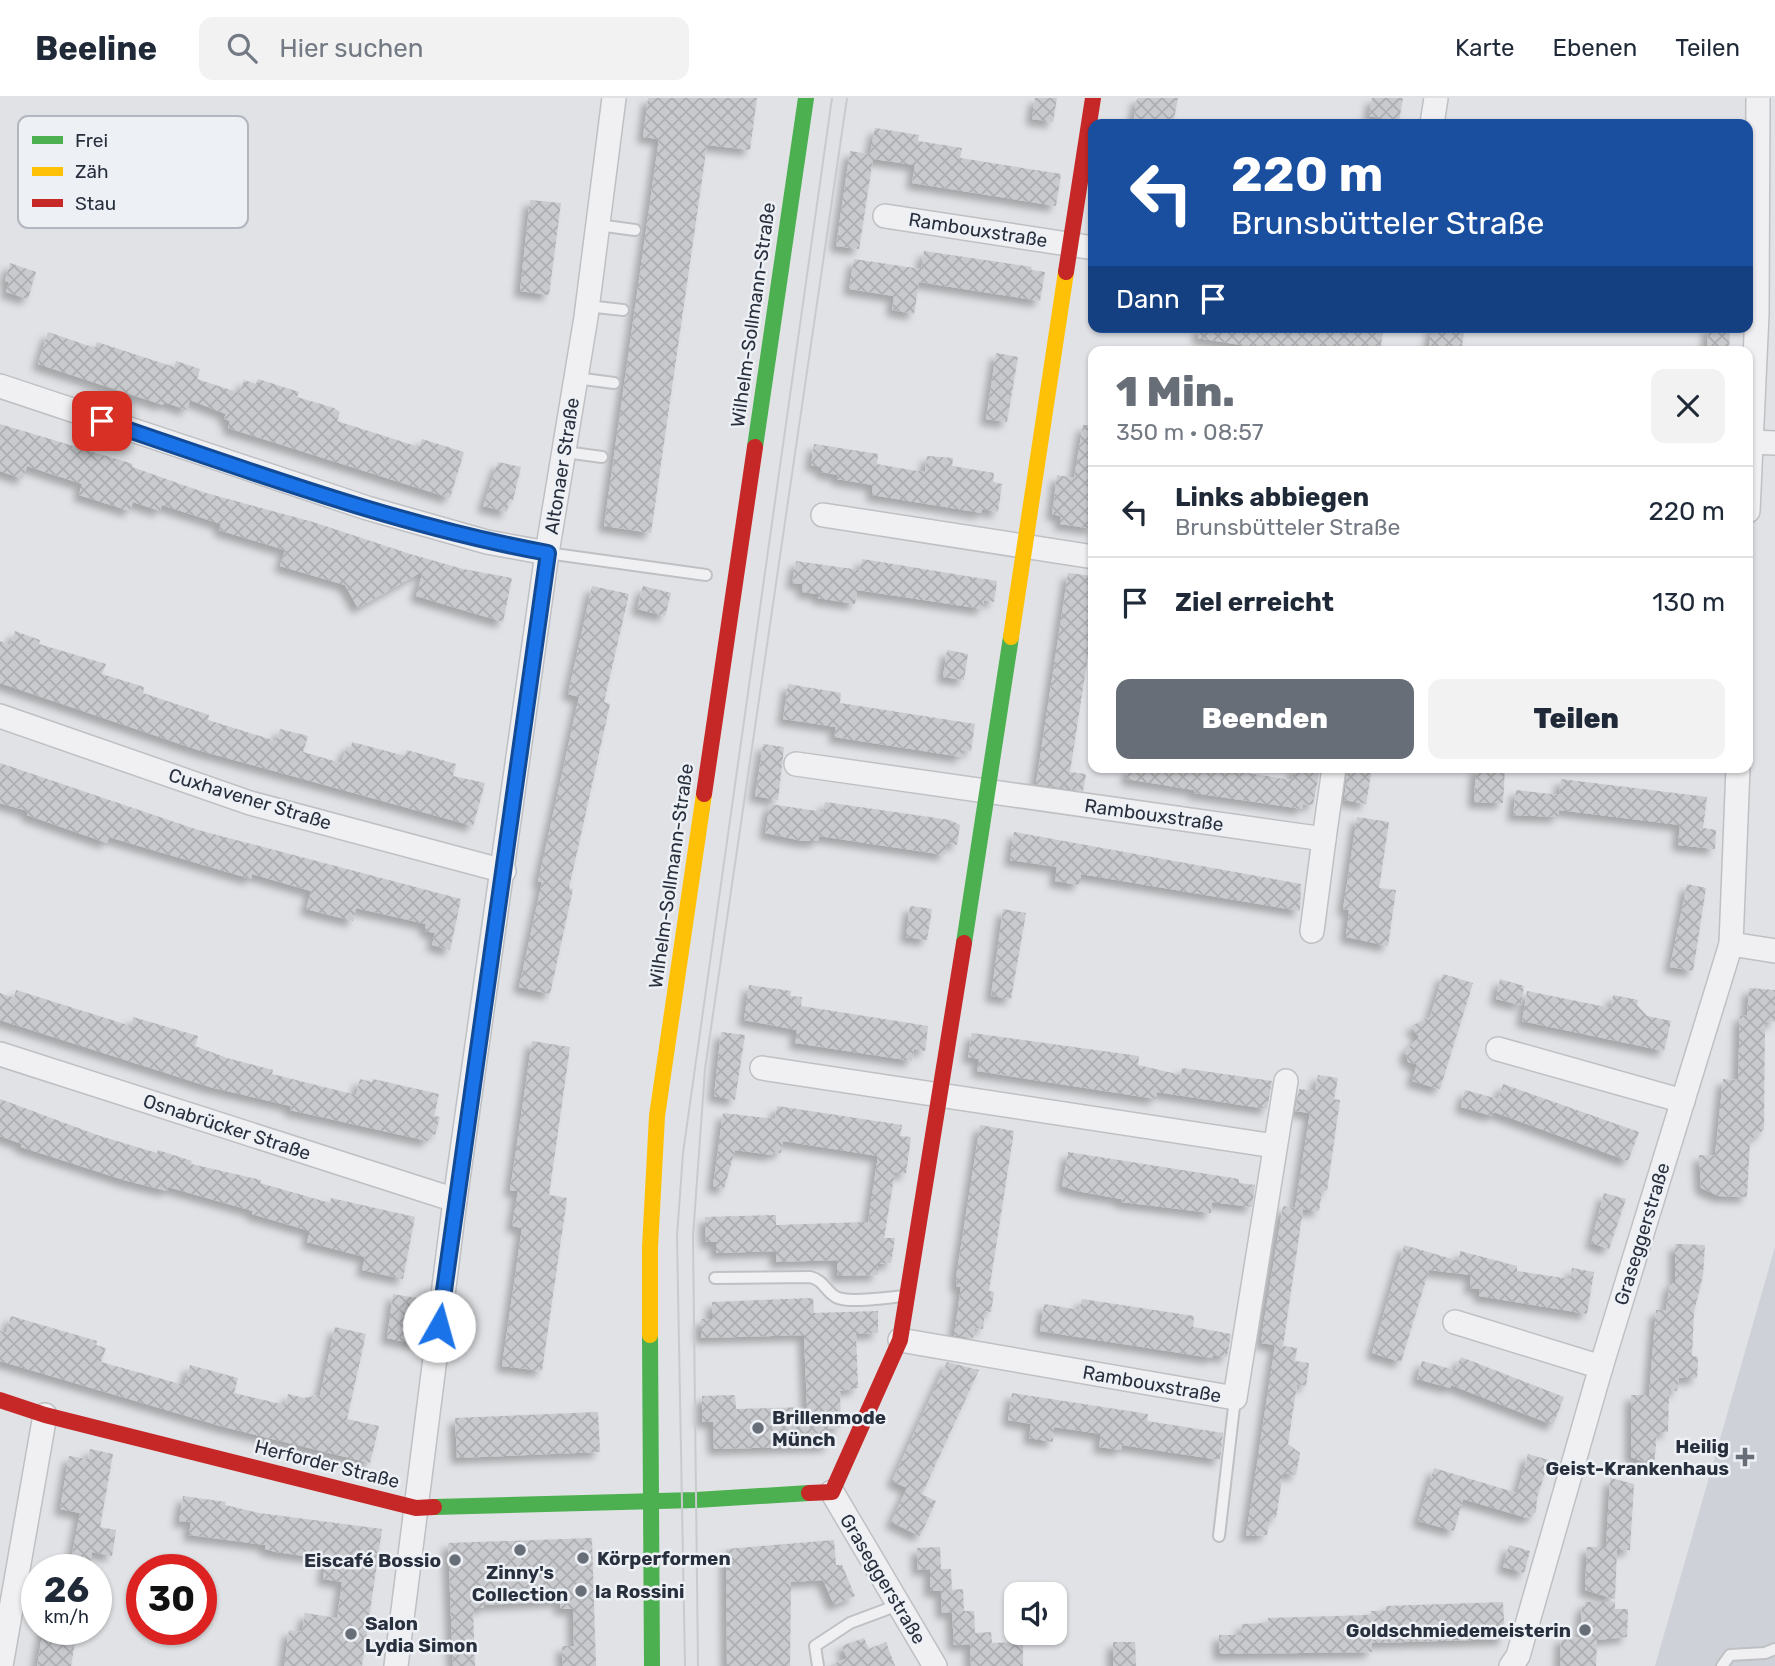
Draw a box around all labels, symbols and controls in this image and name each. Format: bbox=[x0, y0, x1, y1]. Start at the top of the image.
search box bbox=[199, 17, 689, 80]
text: Beeline bbox=[35, 29, 157, 68]
icon: search bbox=[223, 29, 261, 67]
text: Hier suchen bbox=[279, 33, 424, 64]
text: Karte bbox=[1455, 34, 1515, 62]
text: Ebenen bbox=[1553, 34, 1637, 62]
text: Teilen bbox=[1675, 34, 1740, 62]
legend bbox=[18, 116, 248, 228]
text: Frei bbox=[75, 129, 108, 152]
text: 220 m bbox=[1231, 145, 1383, 203]
icon: left bbox=[1116, 147, 1207, 238]
text: Zäh bbox=[75, 160, 108, 183]
text: Stau bbox=[75, 192, 116, 215]
street label: Wilhelm-Sollmann-Straße bbox=[726, 201, 780, 429]
text: Brunsbütteler Straße bbox=[1231, 204, 1544, 242]
street label: Rambouxstraße bbox=[907, 208, 1049, 252]
icon: arrive bbox=[1194, 280, 1232, 318]
text: Dann bbox=[1116, 284, 1180, 315]
text: 1 Min. bbox=[1116, 367, 1235, 417]
button: close bbox=[1651, 369, 1725, 443]
pin bbox=[72, 391, 132, 451]
street label: Altonaer Straße bbox=[540, 396, 584, 536]
icon: arrive bbox=[83, 402, 121, 440]
text: 350 m · 08:57 bbox=[1116, 418, 1264, 446]
text: Links abbiegen bbox=[1175, 482, 1369, 513]
icon: left bbox=[1116, 493, 1154, 531]
text: 220 m bbox=[1648, 496, 1725, 527]
text: Brunsbütteler Straße bbox=[1175, 513, 1400, 541]
icon: arrive bbox=[1116, 584, 1154, 622]
text: Ziel erreicht bbox=[1175, 587, 1334, 618]
text: 130 m bbox=[1652, 587, 1725, 618]
button: Beenden bbox=[1116, 679, 1414, 759]
button: Teilen bbox=[1428, 679, 1725, 759]
street label: Wilhelm-Sollmann-Straße bbox=[644, 762, 698, 990]
street label: Cuxhavener Straße bbox=[166, 763, 334, 835]
street label: Rambouxstraße bbox=[1083, 794, 1225, 836]
street label: Osnabrücker Straße bbox=[140, 1089, 314, 1165]
street label: Graseggerstraße bbox=[1609, 1160, 1675, 1308]
position arrow bbox=[402, 1289, 476, 1363]
street label: Rambouxstraße bbox=[1081, 1361, 1223, 1407]
place label: Brillenmode Münch bbox=[772, 1406, 886, 1451]
marker: Brillenmode Münch bbox=[750, 1420, 766, 1436]
street label: Herforder Straße bbox=[252, 1435, 402, 1493]
place label: Heilig Geist-Krankenhaus bbox=[1545, 1435, 1729, 1480]
marker: Heilig Geist-Krankenhaus bbox=[1735, 1447, 1755, 1467]
street label: Graseggerstraße bbox=[835, 1510, 931, 1648]
marker: Zinny's Collection bbox=[512, 1542, 528, 1558]
place label: Körperformen bbox=[597, 1547, 731, 1570]
place label: Eiscafé Bossio bbox=[304, 1549, 441, 1572]
marker: Körperformen bbox=[575, 1550, 591, 1566]
marker: Eiscafé Bossio bbox=[447, 1552, 463, 1568]
speed limit sign: 30 bbox=[126, 1554, 217, 1645]
place label: Zinny's Collection bbox=[472, 1561, 568, 1606]
text: 26 bbox=[44, 1569, 89, 1611]
place label: la Rossini bbox=[595, 1580, 684, 1603]
map controls bbox=[1004, 1582, 1067, 1645]
button: sound bbox=[1004, 1582, 1067, 1645]
marker: la Rossini bbox=[573, 1583, 589, 1599]
text: km/h bbox=[44, 1606, 89, 1628]
place label: Salon Lydia Simon bbox=[365, 1612, 478, 1657]
place label: Goldschmiedemeisterin bbox=[1346, 1619, 1571, 1642]
marker: Goldschmiedemeisterin bbox=[1577, 1622, 1593, 1638]
marker: Salon Lydia Simon bbox=[343, 1626, 359, 1642]

